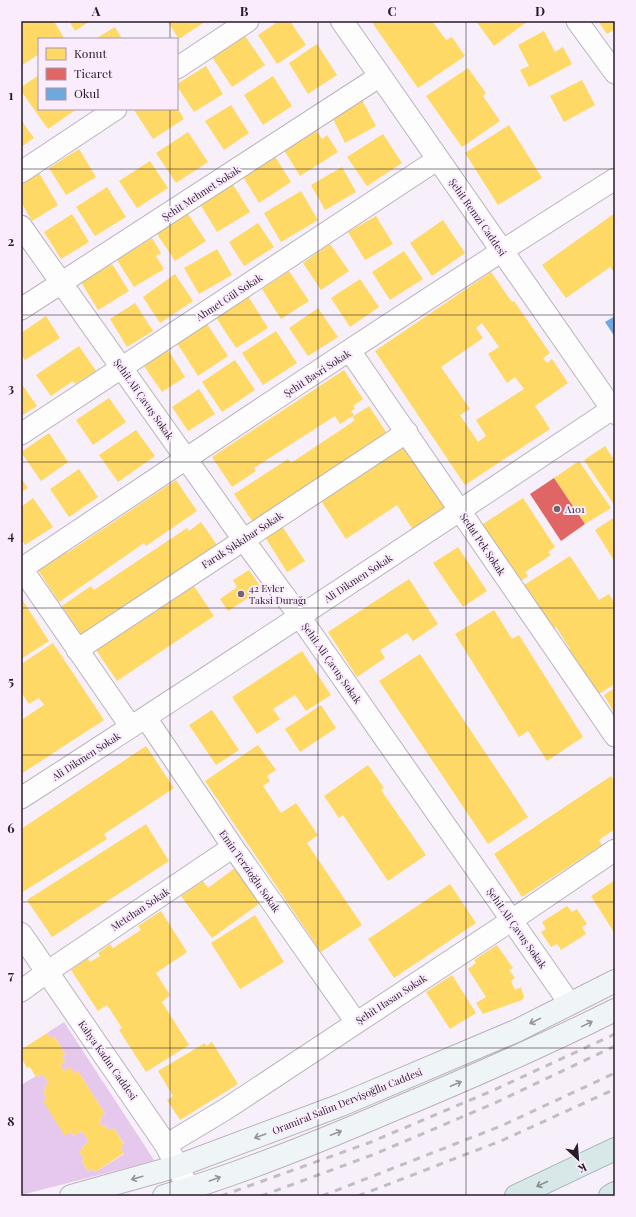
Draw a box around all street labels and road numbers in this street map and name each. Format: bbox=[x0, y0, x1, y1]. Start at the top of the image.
street label: Şehit Mehmet Sokak bbox=[159, 162, 243, 224]
street label: Şehit Remzi Caddesi bbox=[446, 175, 510, 259]
street label: Ahmet Gül Sokak bbox=[192, 270, 265, 324]
street label: Şehit Basri Sokak bbox=[281, 346, 354, 400]
street label: Şehit Ali Çavuş Sokak bbox=[111, 356, 177, 443]
street label: Faruk Şıkkıbar Sokak bbox=[199, 508, 286, 572]
street label: Sedat Pek Sokak bbox=[457, 510, 509, 578]
street label: Ali Dikmen Sokak bbox=[320, 550, 395, 606]
street label: Şehit Ali Çavuş Sokak bbox=[299, 620, 365, 707]
street label: Ali Dikmen Sokak bbox=[48, 728, 123, 784]
street label: Emin Terzioğlu Sokak bbox=[216, 827, 284, 915]
street label: Metehan Sokak bbox=[108, 884, 173, 934]
street label: Şehit Ali Çavuş Sokak bbox=[484, 885, 550, 972]
street label: Şehit Hasan Sokak bbox=[353, 970, 430, 1027]
street label: Kahya Kadın Caddesi bbox=[75, 1017, 141, 1103]
street label: Oramiral Salim Dervişoğllu Caddesi bbox=[270, 1064, 424, 1138]

